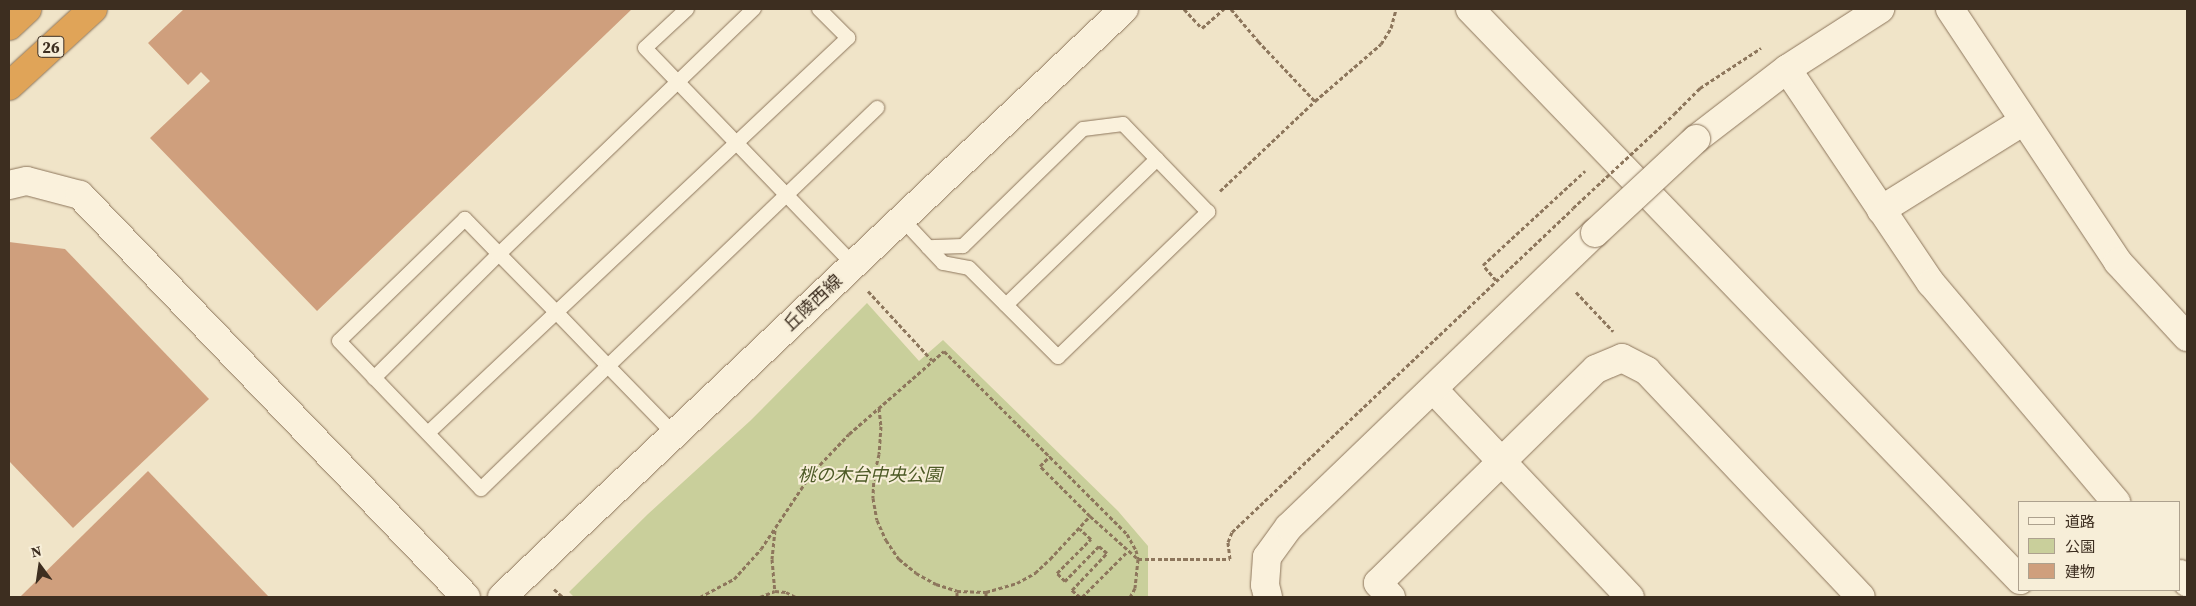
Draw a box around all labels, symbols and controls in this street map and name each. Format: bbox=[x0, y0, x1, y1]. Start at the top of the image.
road number: 26 bbox=[37, 34, 65, 61]
street label: 丘陵西線 bbox=[779, 271, 847, 335]
park label: 桃の木台中央公園 bbox=[798, 464, 942, 486]
legend bbox=[2018, 501, 2181, 591]
text: 道路 bbox=[2065, 511, 2095, 532]
text: 公園 bbox=[2065, 536, 2095, 557]
north arrow bbox=[15, 541, 65, 591]
text: N bbox=[29, 541, 44, 562]
text: 建物 bbox=[2065, 561, 2095, 582]

